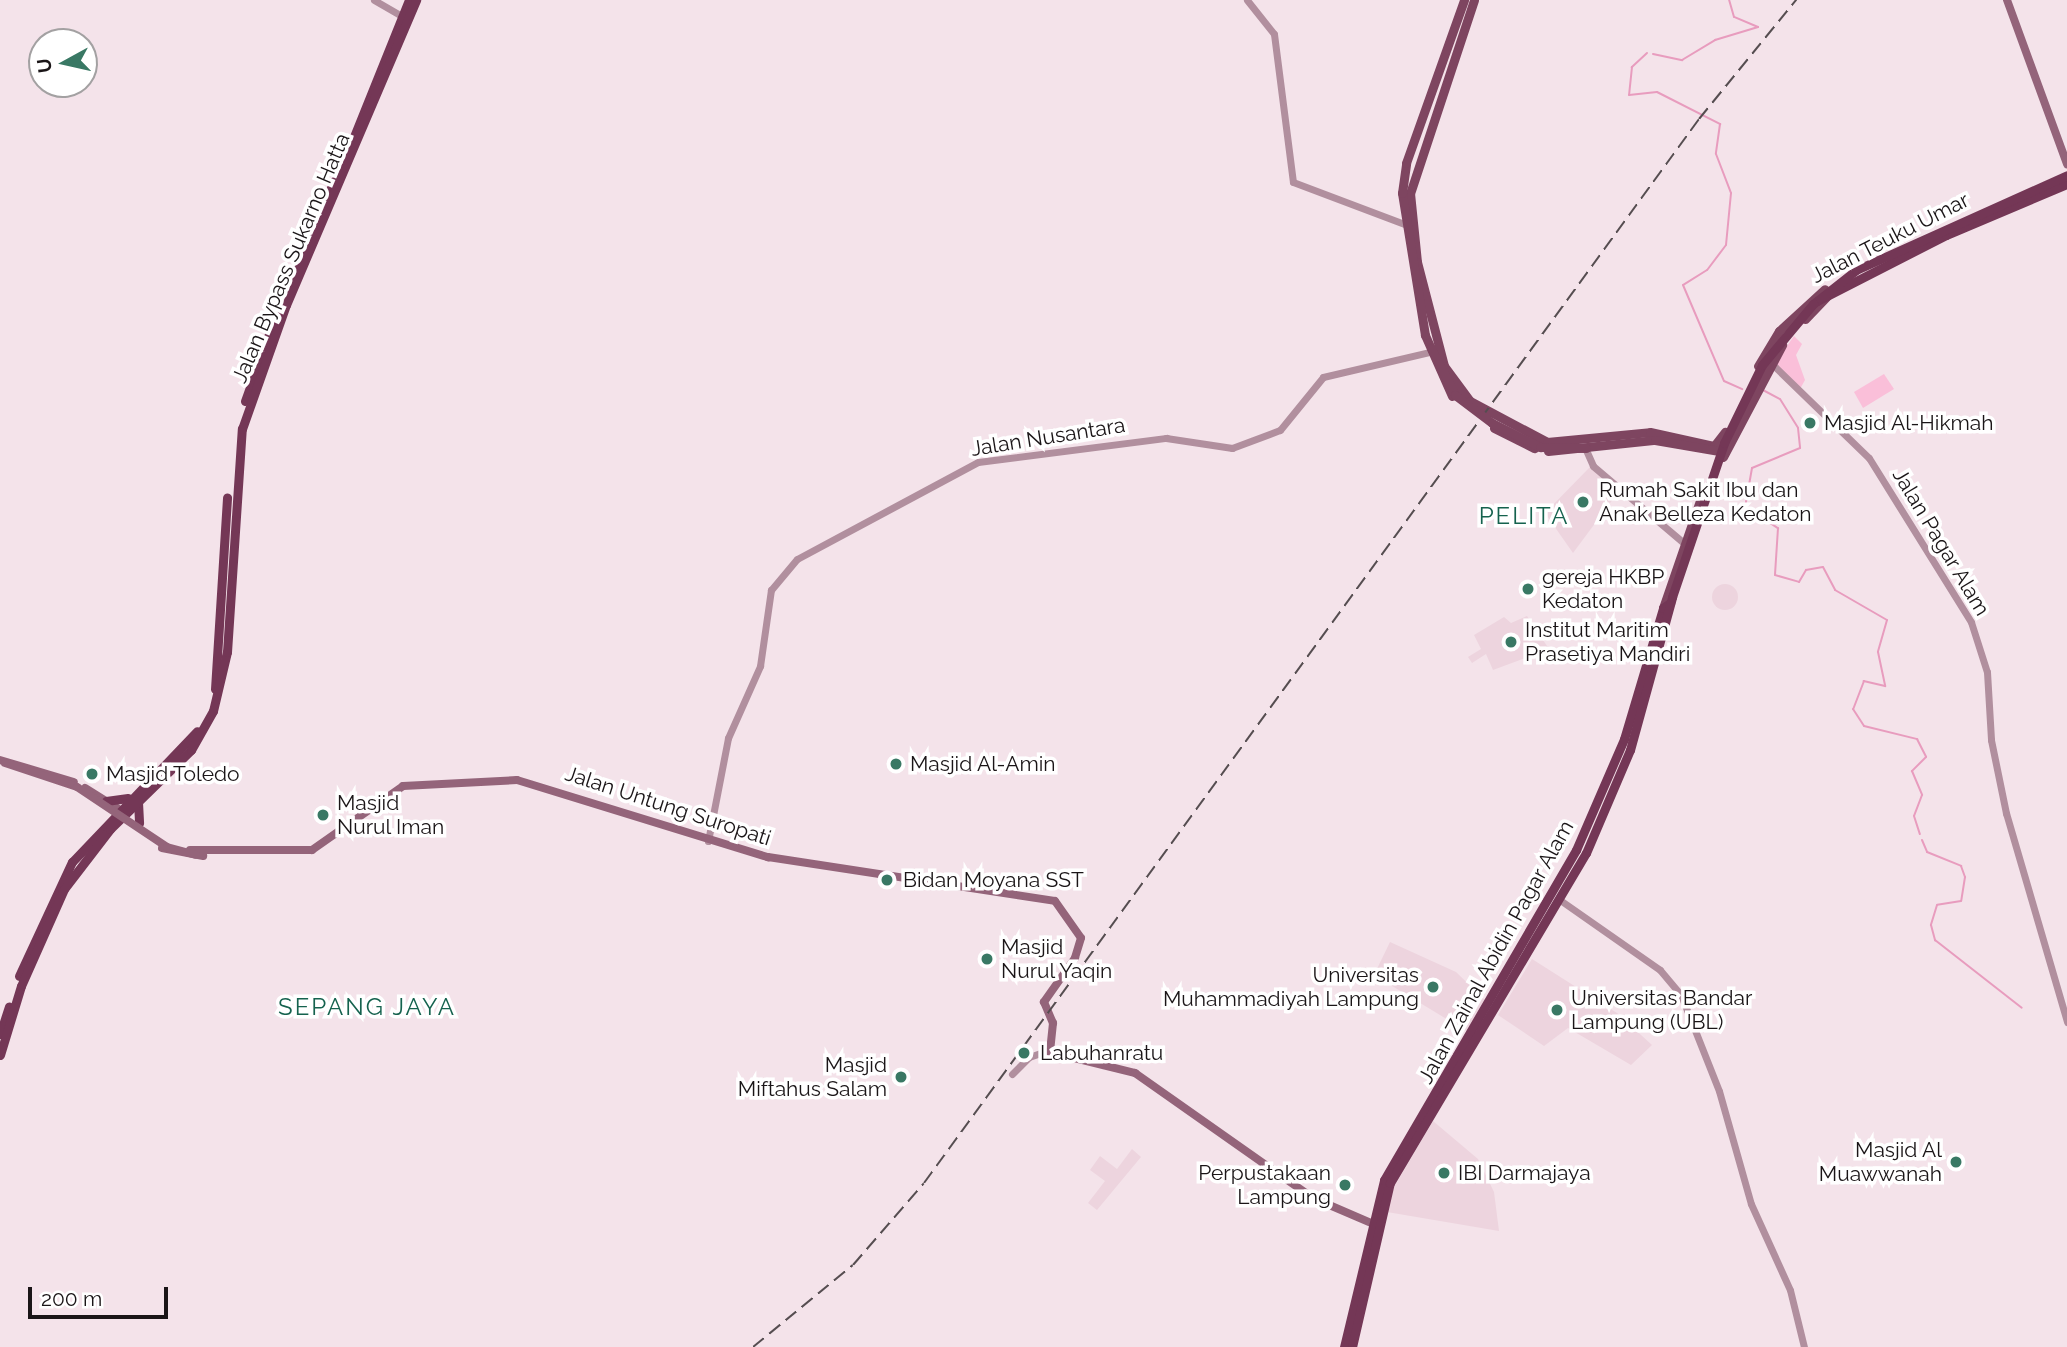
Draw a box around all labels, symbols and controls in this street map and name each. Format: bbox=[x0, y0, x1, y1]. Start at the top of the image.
north arrow bbox=[28, 28, 98, 98]
text: U bbox=[32, 57, 56, 74]
street label: Jalan Bypass Sukarno Hatta bbox=[227, 129, 355, 387]
street label: Jalan Teuku Umar bbox=[1807, 187, 1973, 289]
place label: Masjid Al-Hikmah bbox=[1824, 410, 1994, 436]
street label: Jalan Nusantara bbox=[969, 412, 1127, 462]
marker: Masjid Al-Hikmah bbox=[1802, 415, 1818, 431]
street label: Jalan Pagar Alam bbox=[1887, 463, 1995, 621]
place label: Rumah Sakit Ibu dan Anak Belleza Kedaton bbox=[1599, 477, 1812, 527]
marker: Rumah Sakit Ibu dan Anak Belleza Kedaton bbox=[1573, 492, 1593, 512]
district label: PELITA bbox=[1479, 502, 1569, 530]
place label: gereja HKBP Kedaton bbox=[1542, 564, 1664, 614]
marker: gereja HKBP Kedaton bbox=[1520, 581, 1536, 597]
place label: Institut Maritim Prasetiya Mandiri bbox=[1525, 617, 1690, 667]
marker: Institut Maritim Prasetiya Mandiri bbox=[1503, 634, 1519, 650]
place label: Masjid Al-Amin bbox=[910, 751, 1056, 777]
marker: Masjid Al-Amin bbox=[888, 756, 904, 772]
place label: Masjid Toledo bbox=[106, 761, 240, 787]
street label: Jalan Untung Suropati bbox=[562, 761, 774, 851]
marker: Masjid Toledo bbox=[84, 766, 100, 782]
place label: Masjid Nurul Iman bbox=[337, 790, 445, 840]
marker: Masjid Nurul Iman bbox=[315, 807, 331, 823]
street label: Jalan Zainal Abidin Pagar Alam bbox=[1412, 815, 1580, 1089]
place label: Bidan Moyana SST bbox=[903, 867, 1084, 893]
marker: Bidan Moyana SST bbox=[877, 870, 897, 890]
place label: Masjid Nurul Yaqin bbox=[1001, 934, 1114, 984]
marker: Masjid Nurul Yaqin bbox=[979, 951, 995, 967]
place label: Universitas Muhammadiyah Lampung bbox=[1163, 962, 1419, 1012]
marker: Universitas Muhammadiyah Lampung bbox=[1425, 979, 1441, 995]
place label: Universitas Bandar Lampung (UBL) bbox=[1571, 985, 1752, 1035]
district label: SEPANG JAYA bbox=[279, 993, 455, 1021]
marker: Universitas Bandar Lampung (UBL) bbox=[1549, 1002, 1565, 1018]
place label: Labuhanratu bbox=[1040, 1040, 1163, 1066]
marker: Labuhanratu bbox=[1014, 1043, 1034, 1063]
place label: Masjid Miftahus Salam bbox=[738, 1052, 887, 1102]
marker: Masjid Miftahus Salam bbox=[893, 1069, 909, 1085]
place label: Masjid Al Muawwanah bbox=[1819, 1137, 1942, 1187]
marker: Masjid Al Muawwanah bbox=[1948, 1154, 1964, 1170]
place label: Perpustakaan Lampung bbox=[1198, 1160, 1331, 1210]
place label: IBI Darmajaya bbox=[1458, 1160, 1591, 1186]
marker: IBI Darmajaya bbox=[1436, 1165, 1452, 1181]
marker: Perpustakaan Lampung bbox=[1337, 1177, 1353, 1193]
scale bar bbox=[32, 1274, 172, 1318]
text: 200 m bbox=[41, 1286, 102, 1311]

